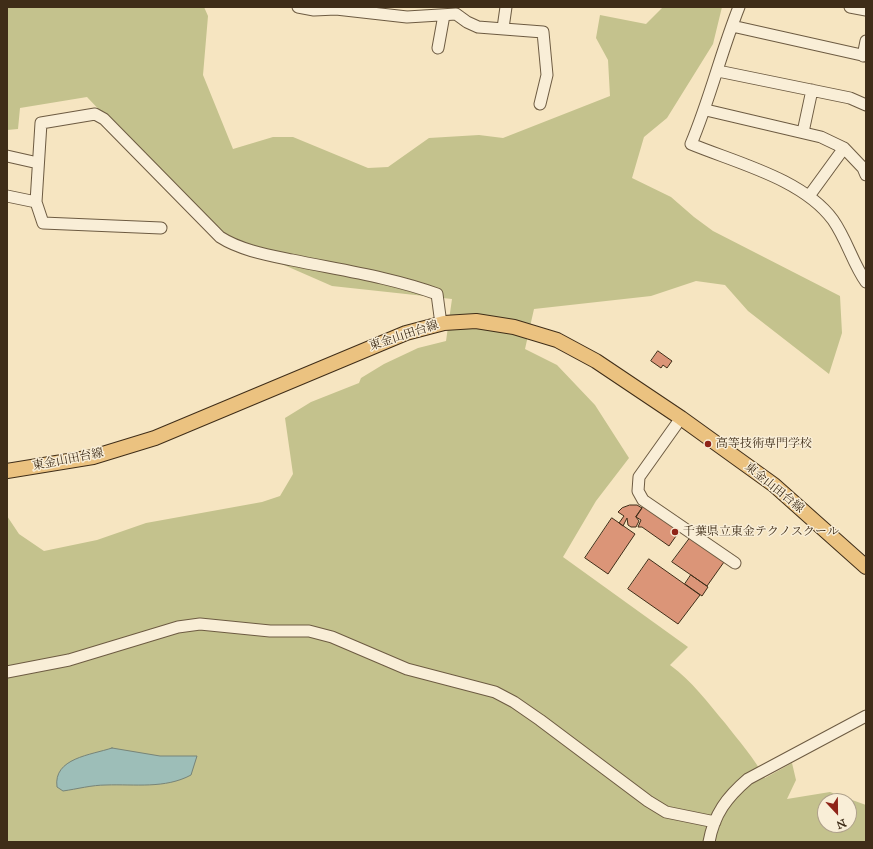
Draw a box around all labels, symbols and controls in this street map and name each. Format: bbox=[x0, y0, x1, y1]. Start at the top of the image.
street label: 東金山田台線 bbox=[368, 318, 440, 354]
place label: 高等技術専門学校 bbox=[716, 437, 812, 451]
marker: 高等技術専門学校 bbox=[703, 439, 713, 449]
street label: 東金山田台線 bbox=[31, 446, 105, 474]
street label: 東金山田台線 bbox=[741, 460, 807, 516]
place label: 千葉県立東金テクノスクール bbox=[683, 525, 839, 539]
marker: 千葉県立東金テクノスクール bbox=[670, 527, 680, 537]
north arrow bbox=[817, 793, 857, 833]
text: N bbox=[835, 816, 848, 831]

